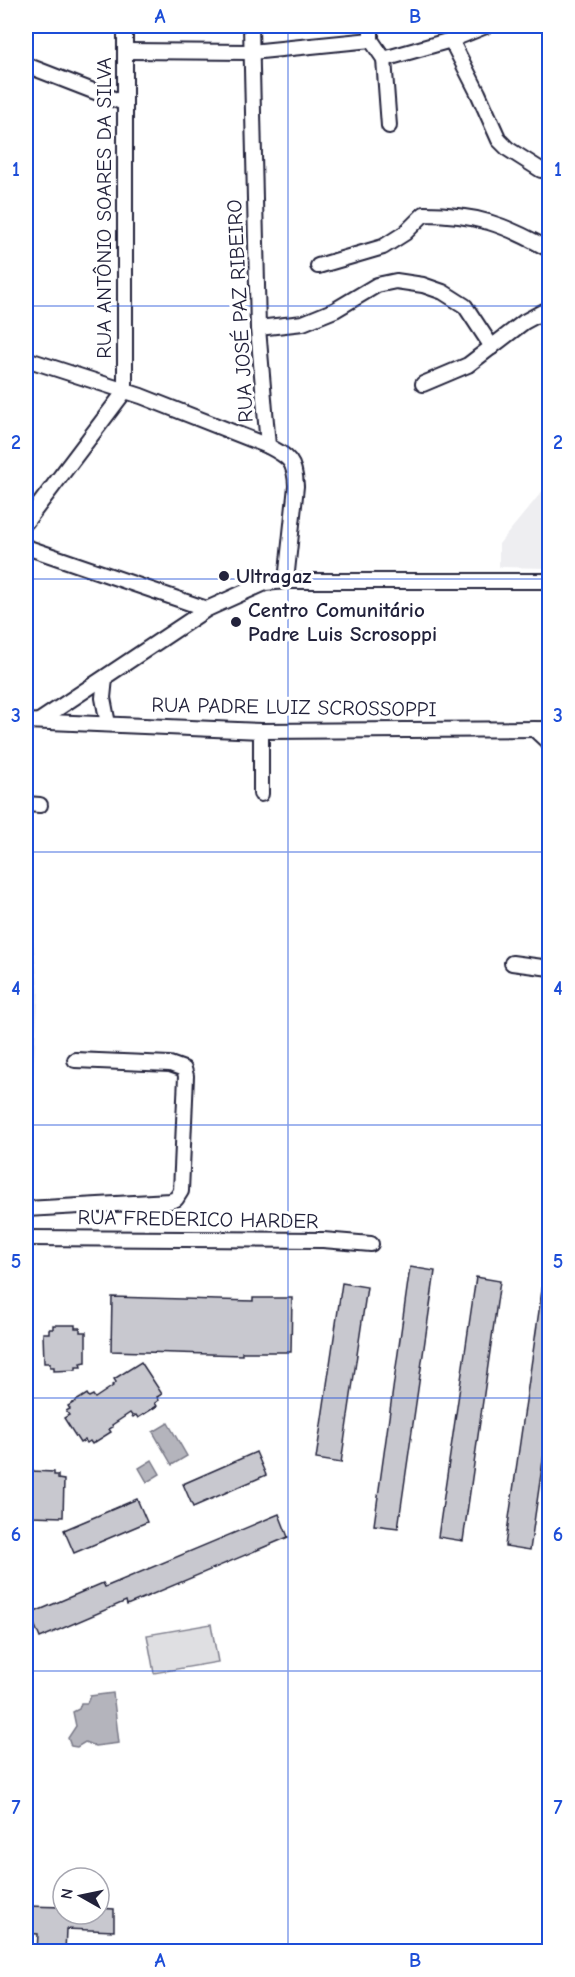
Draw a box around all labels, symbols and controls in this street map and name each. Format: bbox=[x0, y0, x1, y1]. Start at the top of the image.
text: A bbox=[154, 5, 166, 28]
text: B bbox=[409, 5, 421, 28]
street label: RUA ANTÔNIO SOARES DA SILVA bbox=[92, 57, 116, 359]
text: 1 bbox=[12, 158, 20, 181]
text: 1 bbox=[554, 158, 562, 181]
street label: RUA JOSÉ PAZ RIBEIRO bbox=[222, 199, 258, 423]
text: 2 bbox=[11, 431, 21, 454]
text: 2 bbox=[553, 431, 563, 454]
place label: Ultragaz bbox=[236, 564, 312, 588]
marker: Ultragaz bbox=[217, 569, 231, 583]
place label: Centro Comunitário Padre Luis Scrosoppi bbox=[248, 598, 437, 646]
marker: Centro Comunitário Padre Luis Scrosoppi bbox=[229, 615, 243, 629]
street label: RUA PADRE LUIZ SCROSSOPPI bbox=[151, 693, 437, 721]
text: 3 bbox=[11, 704, 21, 727]
text: 3 bbox=[553, 704, 563, 727]
text: 4 bbox=[11, 977, 21, 1000]
text: 4 bbox=[553, 977, 563, 1000]
street label: RUA FREDERICO HARDER bbox=[77, 1205, 319, 1233]
text: 5 bbox=[11, 1250, 21, 1273]
text: 5 bbox=[553, 1250, 563, 1273]
text: 6 bbox=[11, 1523, 21, 1546]
text: 6 bbox=[553, 1523, 563, 1546]
text: 7 bbox=[12, 1796, 21, 1819]
text: 7 bbox=[554, 1796, 563, 1819]
north arrow bbox=[51, 1866, 111, 1926]
text: N bbox=[57, 1887, 77, 1900]
text: A bbox=[154, 1949, 166, 1972]
text: B bbox=[409, 1949, 421, 1972]

